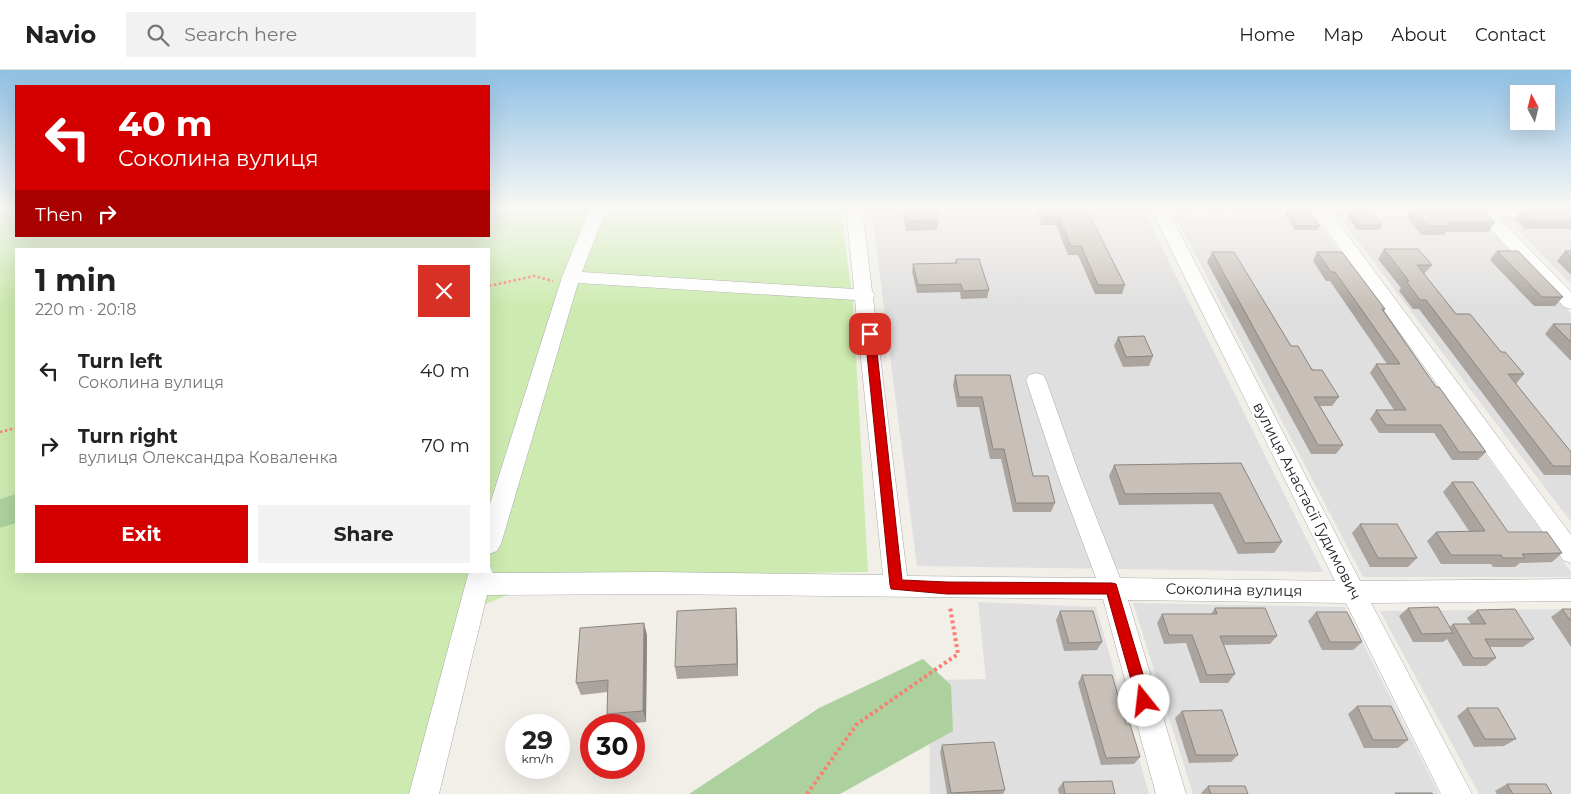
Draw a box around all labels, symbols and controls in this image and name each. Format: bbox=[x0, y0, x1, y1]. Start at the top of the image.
search box bbox=[126, 12, 476, 57]
text: Navio bbox=[25, 20, 96, 49]
icon: search bbox=[144, 21, 172, 49]
text: Search here bbox=[184, 23, 297, 46]
text: Home bbox=[1239, 24, 1295, 46]
text: Map bbox=[1323, 24, 1363, 46]
text: About bbox=[1391, 24, 1447, 46]
text: Contact bbox=[1475, 24, 1546, 46]
north arrow bbox=[1510, 85, 1555, 130]
map controls bbox=[1510, 85, 1555, 130]
text: 40 m bbox=[118, 102, 213, 145]
icon: left bbox=[35, 105, 100, 170]
text: Соколина вулиця bbox=[118, 145, 319, 172]
icon: right bbox=[93, 200, 121, 228]
text: Then bbox=[35, 203, 83, 226]
text: 1 min bbox=[35, 262, 116, 299]
button: close bbox=[418, 265, 470, 317]
text: 220 m · 20:18 bbox=[35, 300, 136, 319]
pin bbox=[849, 313, 891, 355]
icon: arrive bbox=[856, 320, 884, 348]
text: Turn left bbox=[78, 350, 163, 373]
icon: left bbox=[35, 357, 63, 385]
text: 40 m bbox=[420, 359, 470, 382]
text: Соколина вулиця bbox=[78, 373, 224, 392]
street label: вулиця Анастасії Гудимович bbox=[1249, 399, 1366, 603]
text: Turn right bbox=[78, 425, 178, 448]
icon: right bbox=[35, 432, 63, 460]
text: 70 m bbox=[421, 434, 470, 457]
text: вулиця Олександра Коваленка bbox=[78, 448, 338, 467]
button: Exit bbox=[35, 505, 248, 563]
button: Share bbox=[258, 505, 470, 563]
street label: Соколина вулиця bbox=[1165, 579, 1303, 600]
position arrow bbox=[1117, 674, 1169, 726]
speed limit sign: 30 bbox=[580, 714, 645, 779]
text: 29 bbox=[522, 725, 553, 755]
text: km/h bbox=[521, 751, 554, 766]

